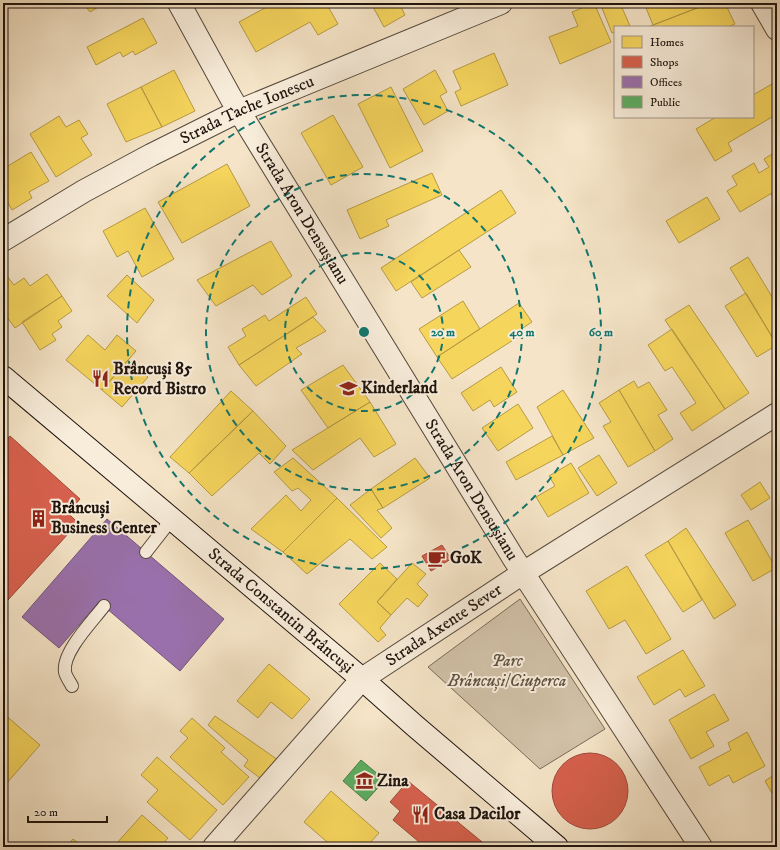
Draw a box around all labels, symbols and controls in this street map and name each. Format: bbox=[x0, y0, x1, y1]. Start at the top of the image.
legend bbox=[614, 26, 754, 118]
text: Homes bbox=[650, 35, 684, 50]
text: Shops bbox=[650, 55, 678, 70]
street label: Strada Tache Ionescu bbox=[176, 70, 317, 150]
text: Offices bbox=[650, 75, 682, 90]
text: Public bbox=[650, 95, 680, 110]
street label: Strada Aron Densușianu bbox=[250, 139, 354, 288]
centre of rings bbox=[357, 325, 371, 339]
text: 20 m bbox=[431, 325, 455, 340]
text: 40 m bbox=[509, 325, 534, 340]
text: 60 m bbox=[589, 325, 613, 340]
place label: Brâncuși 85 Record Bistro bbox=[113, 358, 206, 400]
restaurant icon: Brâncuși 85 Record Bistro bbox=[90, 369, 110, 389]
place label: Kinderland bbox=[361, 377, 438, 399]
school or university icon: Kinderland bbox=[338, 378, 358, 398]
street label: Strada Aron Densușianu bbox=[420, 415, 523, 565]
place label: Brâncuși Business Center bbox=[51, 497, 158, 539]
building icon: Brâncuși Business Center bbox=[28, 508, 48, 528]
street label: Strada Constantin Brâncuși bbox=[203, 543, 358, 678]
place label: GoK bbox=[450, 547, 483, 569]
cafe icon: GoK bbox=[427, 548, 447, 568]
street label: Strada Axente Sever bbox=[381, 578, 507, 671]
park label: Parc Brâncuși/Ciuperca bbox=[447, 650, 566, 692]
place label: Zina bbox=[377, 770, 409, 792]
museum icon: Zina bbox=[354, 771, 374, 791]
scale bar bbox=[28, 798, 107, 824]
place label: Casa Dacilor bbox=[434, 803, 521, 825]
restaurant icon: Casa Dacilor bbox=[411, 804, 431, 824]
text: 20 m bbox=[34, 805, 58, 820]

